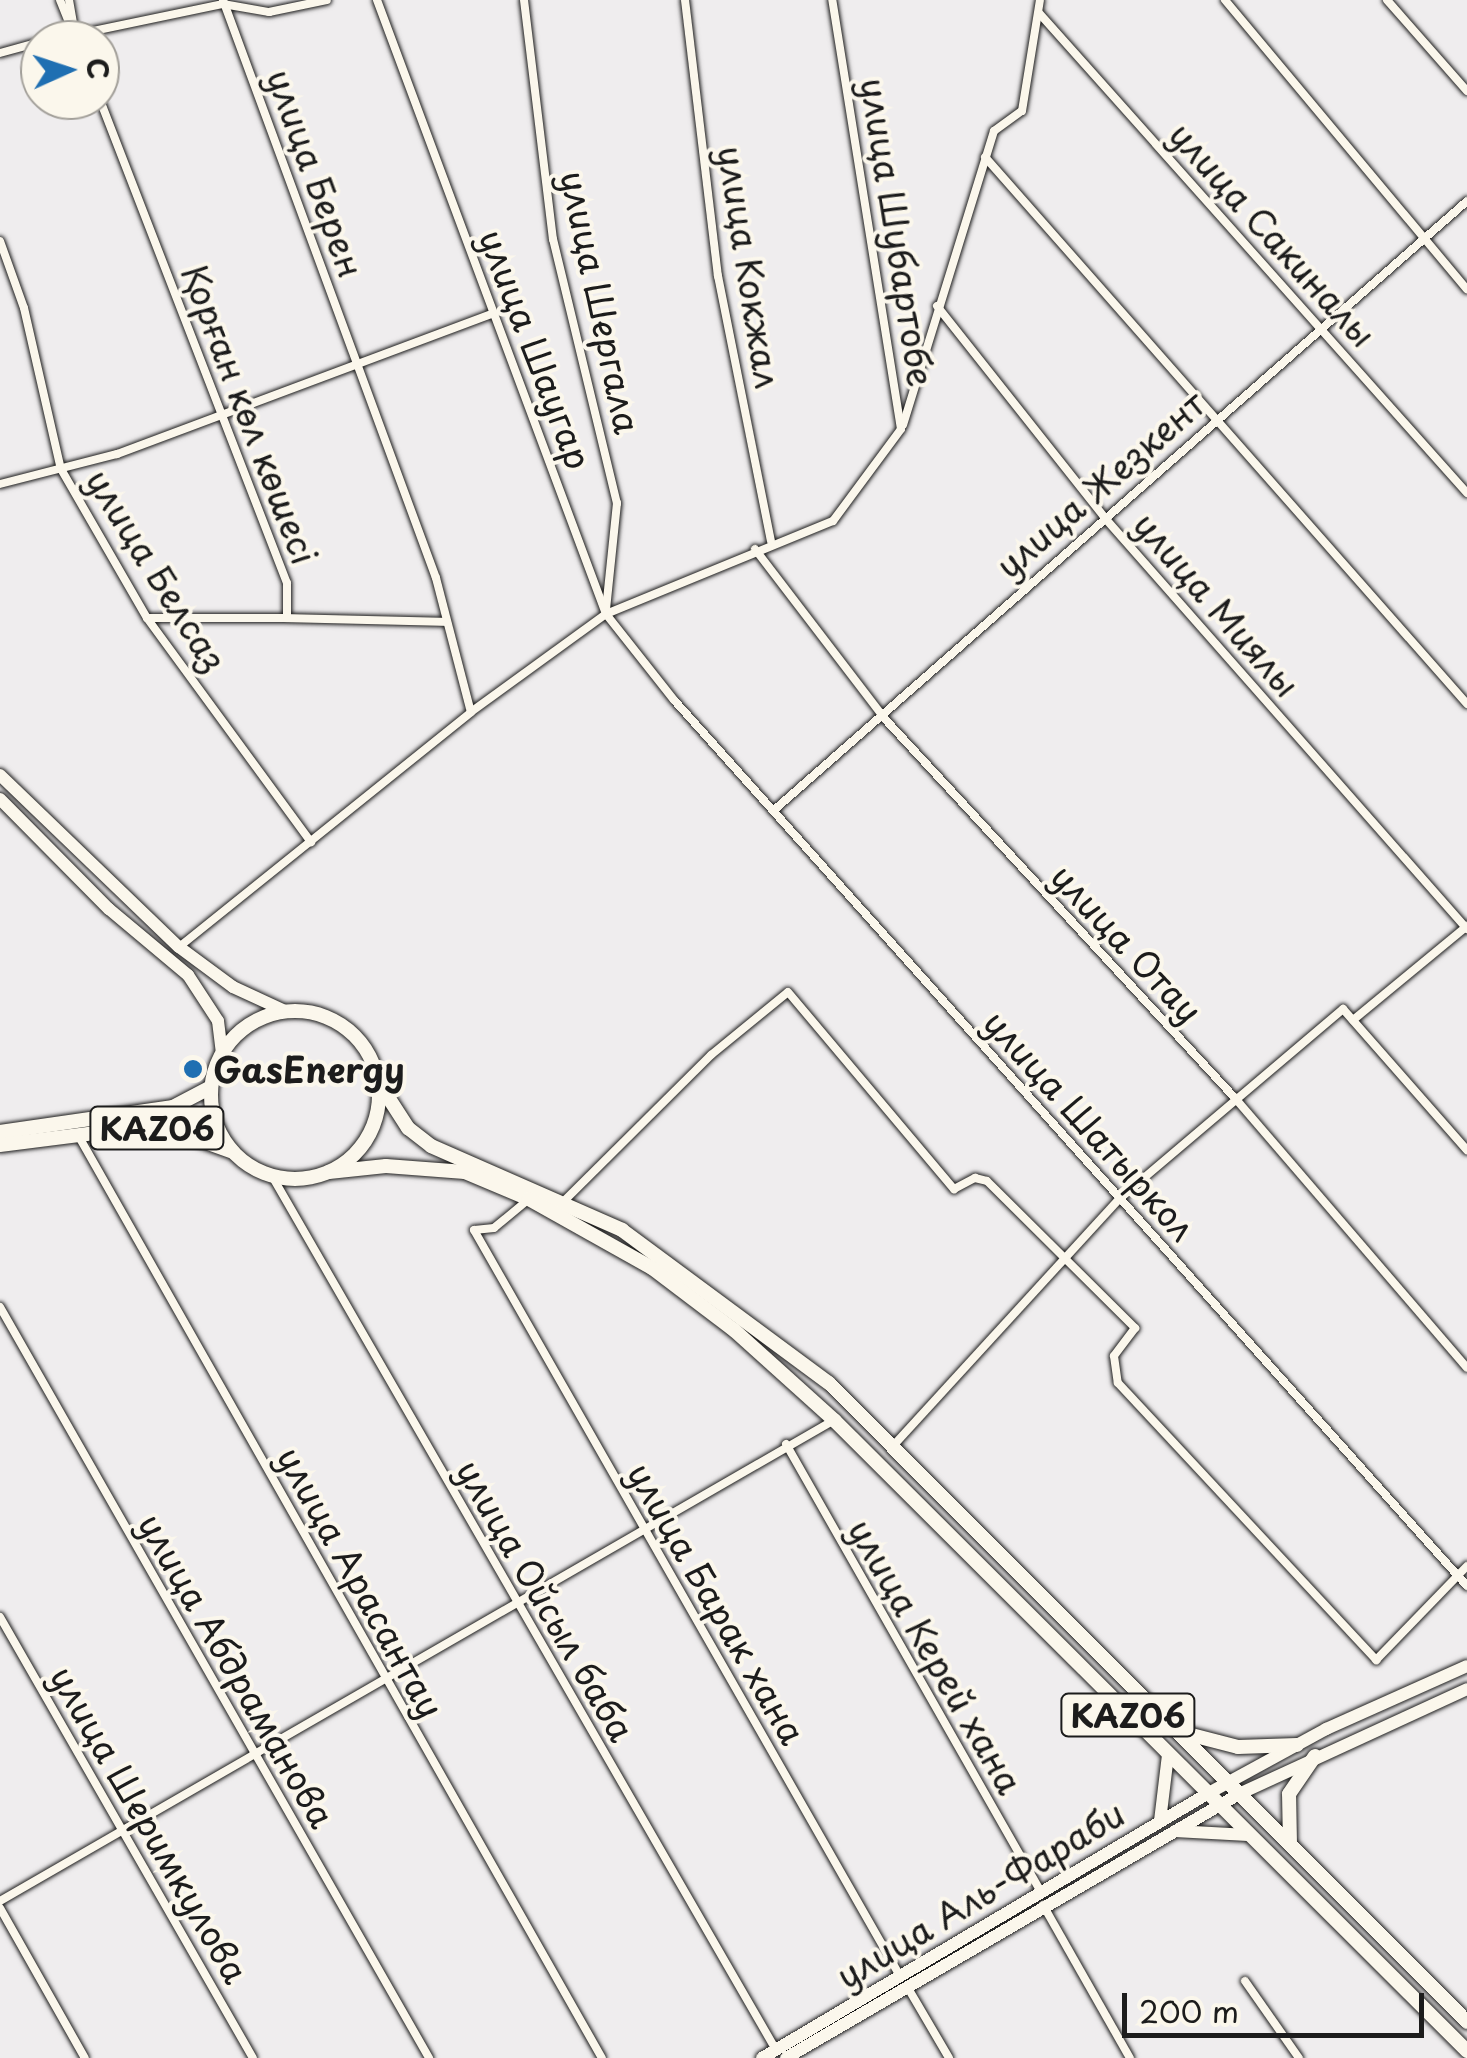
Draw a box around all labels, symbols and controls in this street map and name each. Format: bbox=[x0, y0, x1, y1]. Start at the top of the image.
north arrow bbox=[20, 20, 120, 120]
text: С bbox=[76, 57, 120, 80]
street label: улица Берен bbox=[259, 62, 373, 284]
street label: улица Шубартобе bbox=[853, 74, 943, 390]
street label: улица Сакиналы bbox=[1160, 112, 1386, 356]
street label: улица Кокжал bbox=[710, 142, 790, 392]
street label: улица Шергала bbox=[552, 166, 650, 438]
street label: улица Шаугар bbox=[471, 223, 601, 475]
street label: Қорған көл көшесі bbox=[173, 257, 327, 571]
street label: улица Жезкент bbox=[986, 381, 1214, 587]
street label: улица Белсаз bbox=[78, 460, 236, 680]
street label: улица Миялы bbox=[1125, 503, 1309, 705]
street label: улица Отау bbox=[1043, 855, 1211, 1031]
street label: улица Шатыркол bbox=[975, 1001, 1205, 1249]
place label: GasEnergy bbox=[213, 1048, 404, 1090]
marker: GasEnergy bbox=[182, 1058, 204, 1080]
road number: KАZ06 bbox=[87, 1101, 227, 1155]
street label: улица Арасантау bbox=[269, 1438, 453, 1726]
street label: улица Ойсыл баба bbox=[447, 1450, 645, 1750]
street label: улица Барак хана bbox=[619, 1454, 815, 1752]
street label: улица Абдраманова bbox=[130, 1505, 344, 1835]
street label: улица Керей хана bbox=[839, 1509, 1033, 1803]
street label: улица Шеримкулова bbox=[42, 1657, 258, 1991]
road number: KАZ06 bbox=[1058, 1688, 1198, 1742]
street label: улица Аль-Фараби bbox=[828, 1791, 1132, 1997]
scale bar bbox=[1127, 1973, 1430, 2035]
text: 200 m bbox=[1139, 1988, 1239, 2033]

